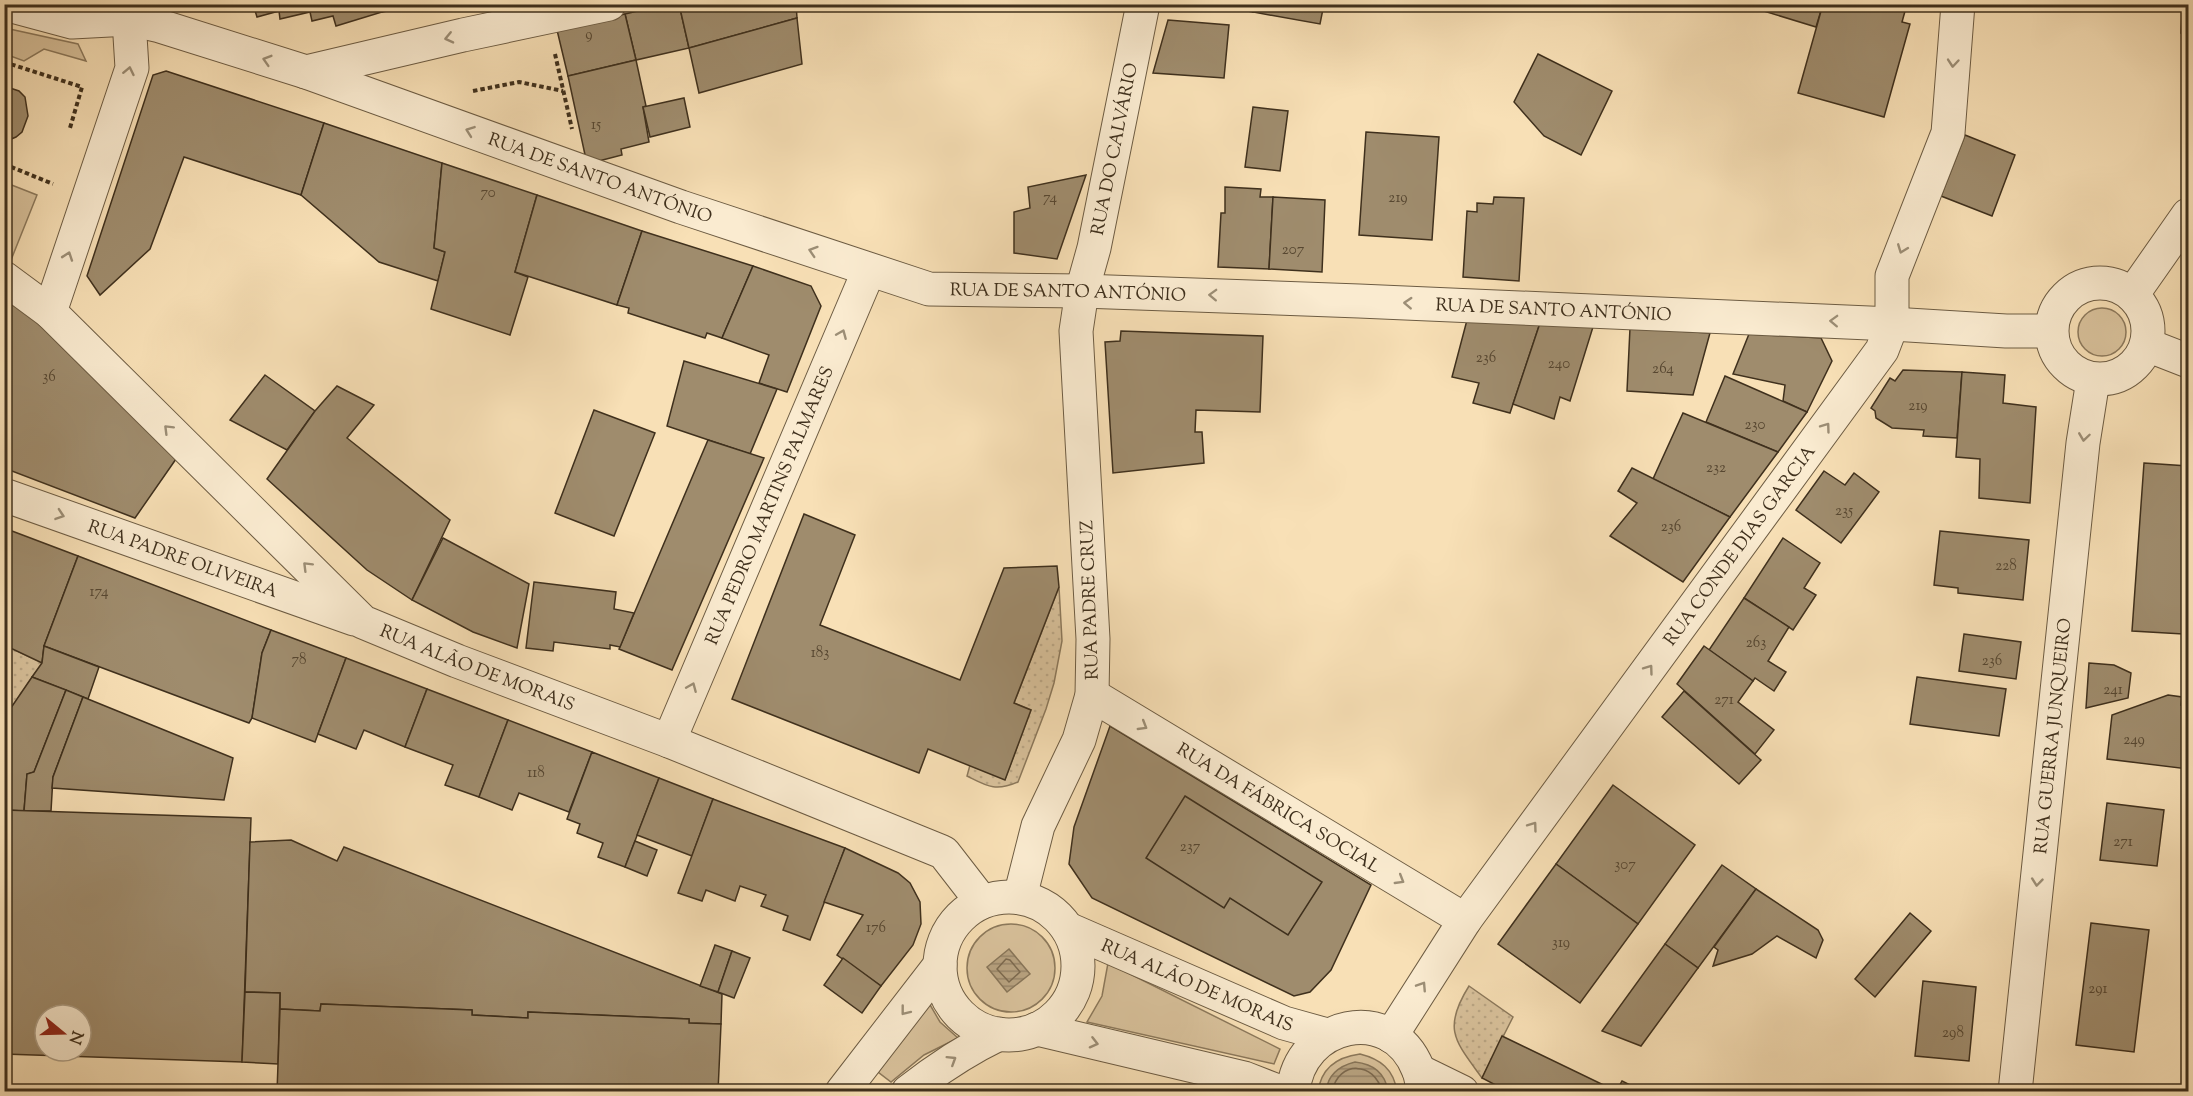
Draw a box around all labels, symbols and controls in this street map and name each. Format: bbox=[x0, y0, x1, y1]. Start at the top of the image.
house number: 9 bbox=[585, 25, 593, 46]
one-way arrow bbox=[444, 31, 454, 44]
one-way arrow bbox=[262, 55, 273, 67]
one-way arrow bbox=[1947, 58, 1960, 67]
street label: RUA DO CALVÁRIO bbox=[1086, 61, 1146, 238]
one-way arrow bbox=[122, 66, 135, 76]
house number: 15 bbox=[591, 115, 601, 136]
one-way arrow bbox=[466, 126, 476, 139]
street label: RUA DE SANTO ANTÓNIO bbox=[484, 128, 715, 231]
house number: 70 bbox=[480, 183, 496, 204]
house number: 74 bbox=[1043, 188, 1057, 209]
house number: 219 bbox=[1388, 188, 1408, 209]
house number: 207 bbox=[1282, 240, 1305, 261]
one-way arrow bbox=[1897, 243, 1909, 254]
one-way arrow bbox=[808, 246, 819, 258]
one-way arrow bbox=[61, 251, 74, 262]
street label: RUA DE SANTO ANTÓNIO bbox=[950, 278, 1186, 310]
one-way arrow bbox=[1209, 289, 1218, 302]
street label: RUA DE SANTO ANTÓNIO bbox=[1435, 293, 1672, 329]
one-way arrow bbox=[1404, 296, 1413, 309]
one-way arrow bbox=[1829, 315, 1838, 328]
one-way arrow bbox=[835, 329, 847, 340]
house number: 236 bbox=[1476, 348, 1496, 369]
house number: 240 bbox=[1548, 354, 1570, 375]
house number: 264 bbox=[1652, 359, 1674, 380]
street label: RUA PEDRO MARTINS PALMARES bbox=[700, 363, 842, 650]
house number: 36 bbox=[42, 367, 56, 388]
house number: 219 bbox=[1908, 396, 1928, 417]
house number: 230 bbox=[1745, 415, 1765, 436]
one-way arrow bbox=[1819, 423, 1830, 434]
one-way arrow bbox=[164, 425, 175, 436]
one-way arrow bbox=[2079, 433, 2091, 442]
street label: RUA CONDE DIAS GARCIA bbox=[1659, 440, 1823, 652]
house number: 232 bbox=[1706, 458, 1726, 479]
house number: 235 bbox=[1835, 501, 1853, 522]
one-way arrow bbox=[54, 507, 65, 520]
street label: RUA PADRE OLIVEIRA bbox=[84, 515, 281, 606]
house number: 236 bbox=[1661, 517, 1681, 538]
street label: RUA PADRE CRUZ bbox=[1075, 519, 1107, 680]
house number: 228 bbox=[1995, 556, 2017, 577]
one-way arrow bbox=[303, 562, 313, 573]
house number: 174 bbox=[89, 582, 109, 603]
street label: RUA GUERRA JUNQUEIRO bbox=[2029, 617, 2080, 855]
street label: RUA ALÃO DE MORAIS bbox=[375, 619, 578, 719]
house number: 263 bbox=[1746, 633, 1766, 654]
house number: 183 bbox=[811, 643, 829, 664]
house number: 78 bbox=[291, 650, 307, 671]
house number: 236 bbox=[1982, 651, 2002, 672]
one-way arrow bbox=[1641, 664, 1652, 675]
house number: 241 bbox=[2103, 680, 2123, 701]
one-way arrow bbox=[685, 682, 697, 693]
house number: 271 bbox=[1714, 690, 1734, 711]
one-way arrow bbox=[1137, 718, 1147, 730]
house number: 249 bbox=[2123, 730, 2145, 751]
street label: RUA DA FÁBRICA SOCIAL bbox=[1171, 738, 1385, 881]
house number: 118 bbox=[527, 763, 545, 784]
one-way arrow bbox=[1526, 822, 1537, 833]
house number: 271 bbox=[2113, 832, 2133, 853]
house number: 237 bbox=[1180, 837, 1201, 858]
house number: 307 bbox=[1614, 855, 1636, 876]
one-way arrow bbox=[1394, 873, 1404, 885]
one-way arrow bbox=[2031, 877, 2044, 887]
house number: 176 bbox=[866, 918, 886, 939]
house number: 319 bbox=[1552, 933, 1570, 954]
street label: RUA ALÃO DE MORAIS bbox=[1096, 934, 1296, 1040]
house number: 291 bbox=[2088, 979, 2108, 1000]
one-way arrow bbox=[1415, 982, 1426, 993]
north arrow bbox=[33, 1003, 93, 1063]
one-way arrow bbox=[901, 1004, 912, 1015]
house number: 298 bbox=[1942, 1023, 1964, 1044]
text: N bbox=[62, 1027, 88, 1047]
one-way arrow bbox=[1089, 1035, 1099, 1048]
one-way arrow bbox=[946, 1056, 956, 1068]

